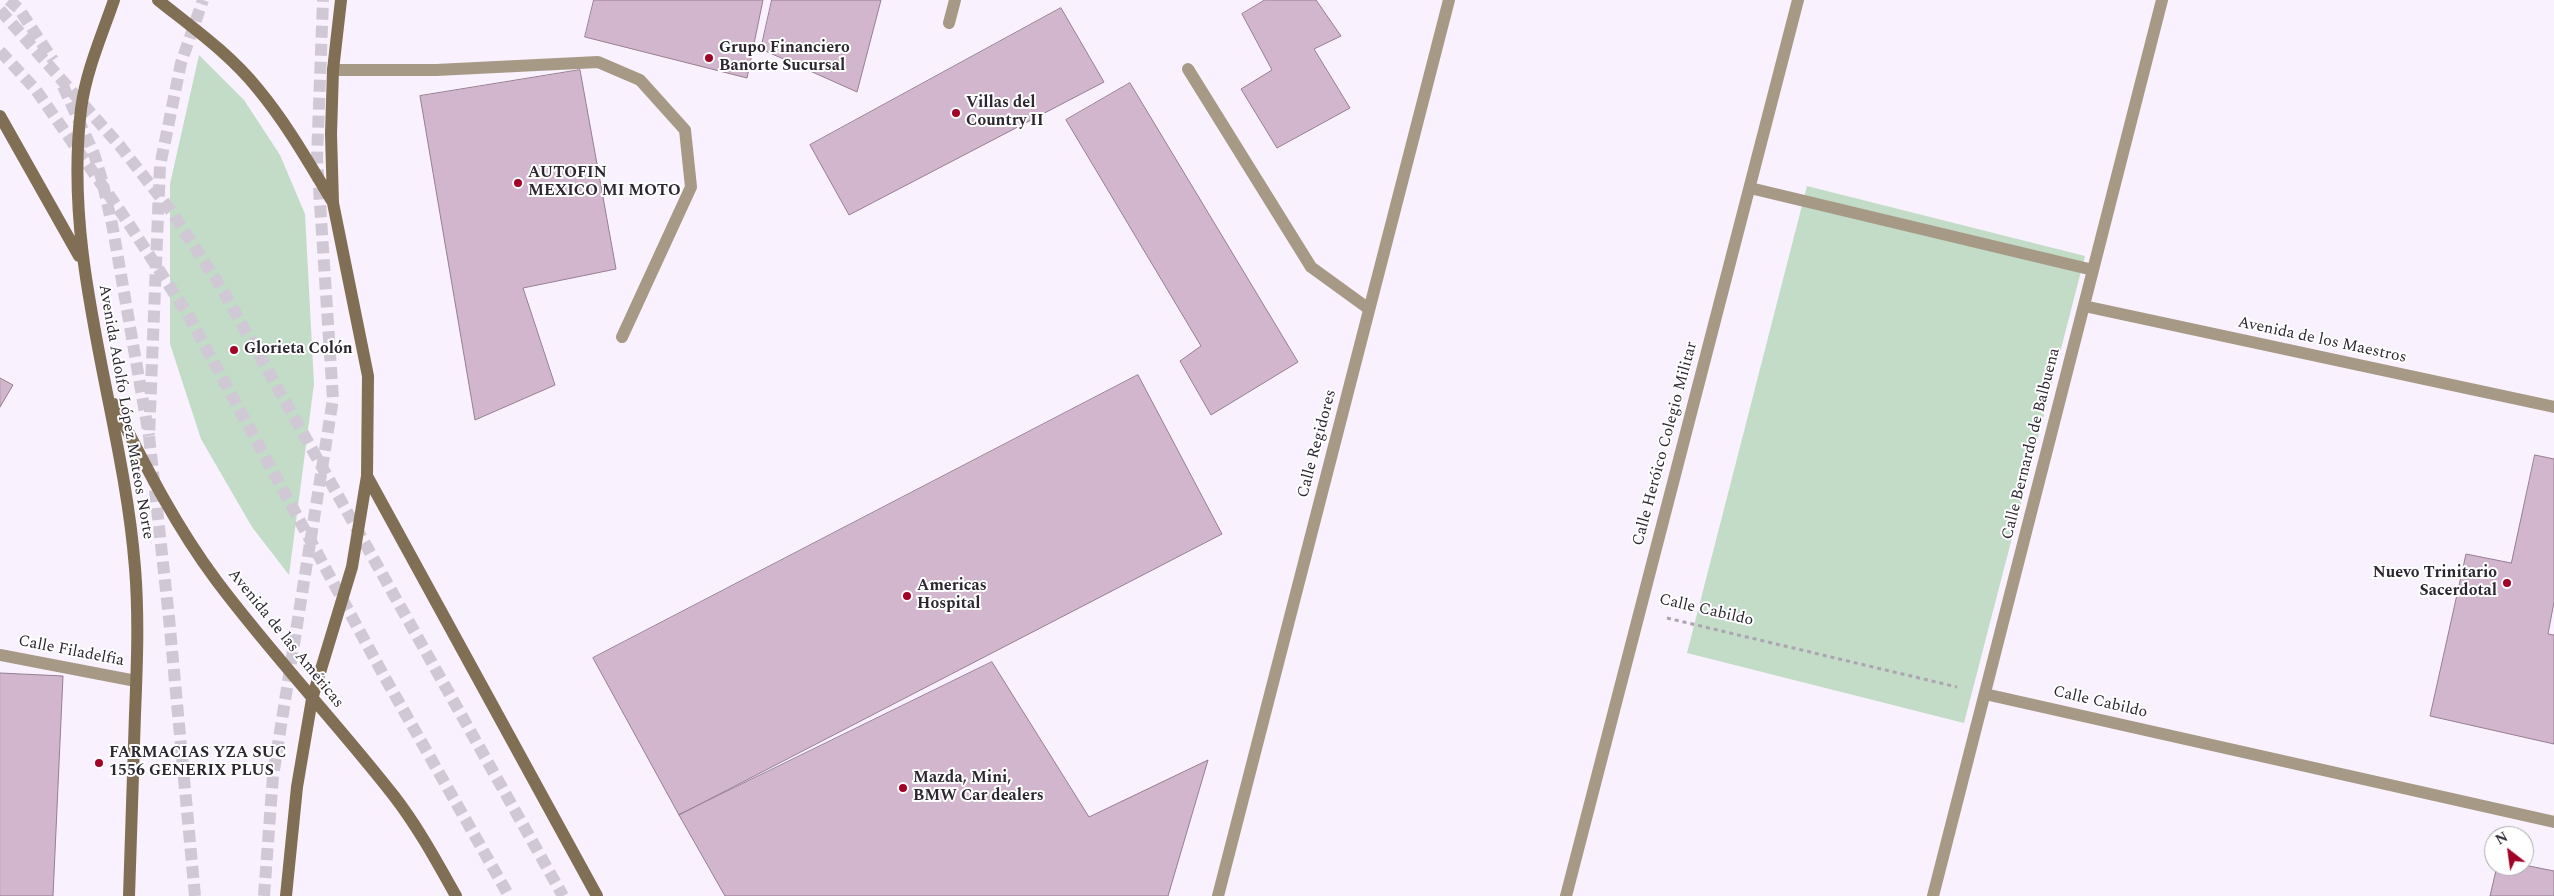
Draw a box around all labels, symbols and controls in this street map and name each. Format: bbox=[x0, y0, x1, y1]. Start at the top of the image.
place label: Grupo Financiero Banorte Sucursal bbox=[719, 39, 850, 77]
marker: Grupo Financiero Banorte Sucursal bbox=[703, 52, 715, 64]
place label: Villas del Country II bbox=[966, 94, 1044, 132]
marker: Villas del Country II bbox=[950, 107, 962, 119]
place label: AUTOFIN MEXICO MI MOTO bbox=[528, 164, 681, 202]
marker: AUTOFIN MEXICO MI MOTO bbox=[512, 177, 524, 189]
street label: Avenida Adolfo López Mateos Norte bbox=[93, 283, 157, 541]
street label: Avenida de los Maestros bbox=[2236, 314, 2408, 368]
place label: Glorieta Colón bbox=[244, 340, 353, 360]
street label: Calle Heróico Colegio Militar bbox=[1629, 340, 1703, 548]
marker: Glorieta Colón bbox=[228, 344, 240, 356]
street label: Calle Bernardo de Balbuena bbox=[1999, 346, 2065, 542]
street label: Calle Regidores bbox=[1294, 388, 1342, 500]
place label: Nuevo Trinitario Sacerdotal bbox=[2373, 564, 2497, 602]
street label: Avenida de las Américas bbox=[223, 566, 347, 712]
place label: Americas Hospital bbox=[917, 577, 987, 615]
marker: Nuevo Trinitario Sacerdotal bbox=[2501, 577, 2513, 589]
marker: Americas Hospital bbox=[901, 590, 913, 602]
street label: Calle Cabildo bbox=[1657, 591, 1755, 631]
street label: Calle Filadelfia bbox=[16, 632, 126, 672]
street label: Calle Cabildo bbox=[2051, 683, 2149, 723]
place label: FARMACIAS YZA SUC 1556 GENERIX PLUS bbox=[109, 744, 286, 782]
marker: FARMACIAS YZA SUC 1556 GENERIX PLUS bbox=[93, 757, 105, 769]
place label: Mazda, Mini, BMW Car dealers bbox=[913, 769, 1044, 807]
marker: Mazda, Mini, BMW Car dealers bbox=[897, 782, 909, 794]
north arrow bbox=[2484, 826, 2534, 876]
text: N bbox=[2492, 826, 2512, 850]

